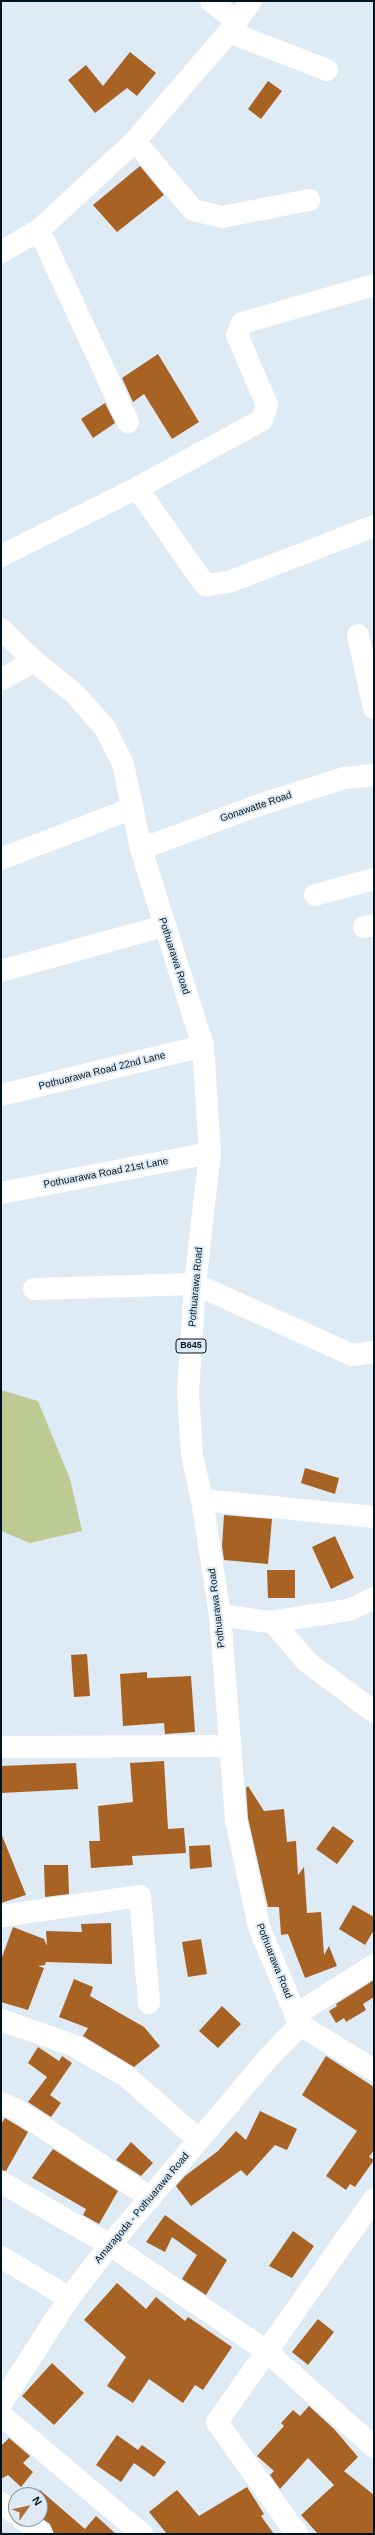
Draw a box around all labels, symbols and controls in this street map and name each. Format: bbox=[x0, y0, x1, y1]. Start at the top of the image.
street label: Gonawatte Road bbox=[219, 789, 293, 825]
street label: Pothuarawa Road bbox=[156, 916, 192, 996]
street label: Pothuarawa Road 22nd Lane bbox=[37, 1049, 167, 1093]
street label: Pothuarawa Road 21st Lane bbox=[43, 1155, 169, 1191]
street label: Pothuarawa Road bbox=[187, 1247, 205, 1327]
road number: B645 bbox=[176, 1339, 206, 1353]
street label: Pothuarawa Road bbox=[206, 1568, 228, 1648]
street label: Pothuarawa Road bbox=[253, 1922, 295, 2000]
street label: Amaragoda - Pothuarawa Road bbox=[92, 2150, 192, 2266]
north arrow bbox=[8, 2487, 48, 2527]
text: N bbox=[30, 2494, 44, 2508]

